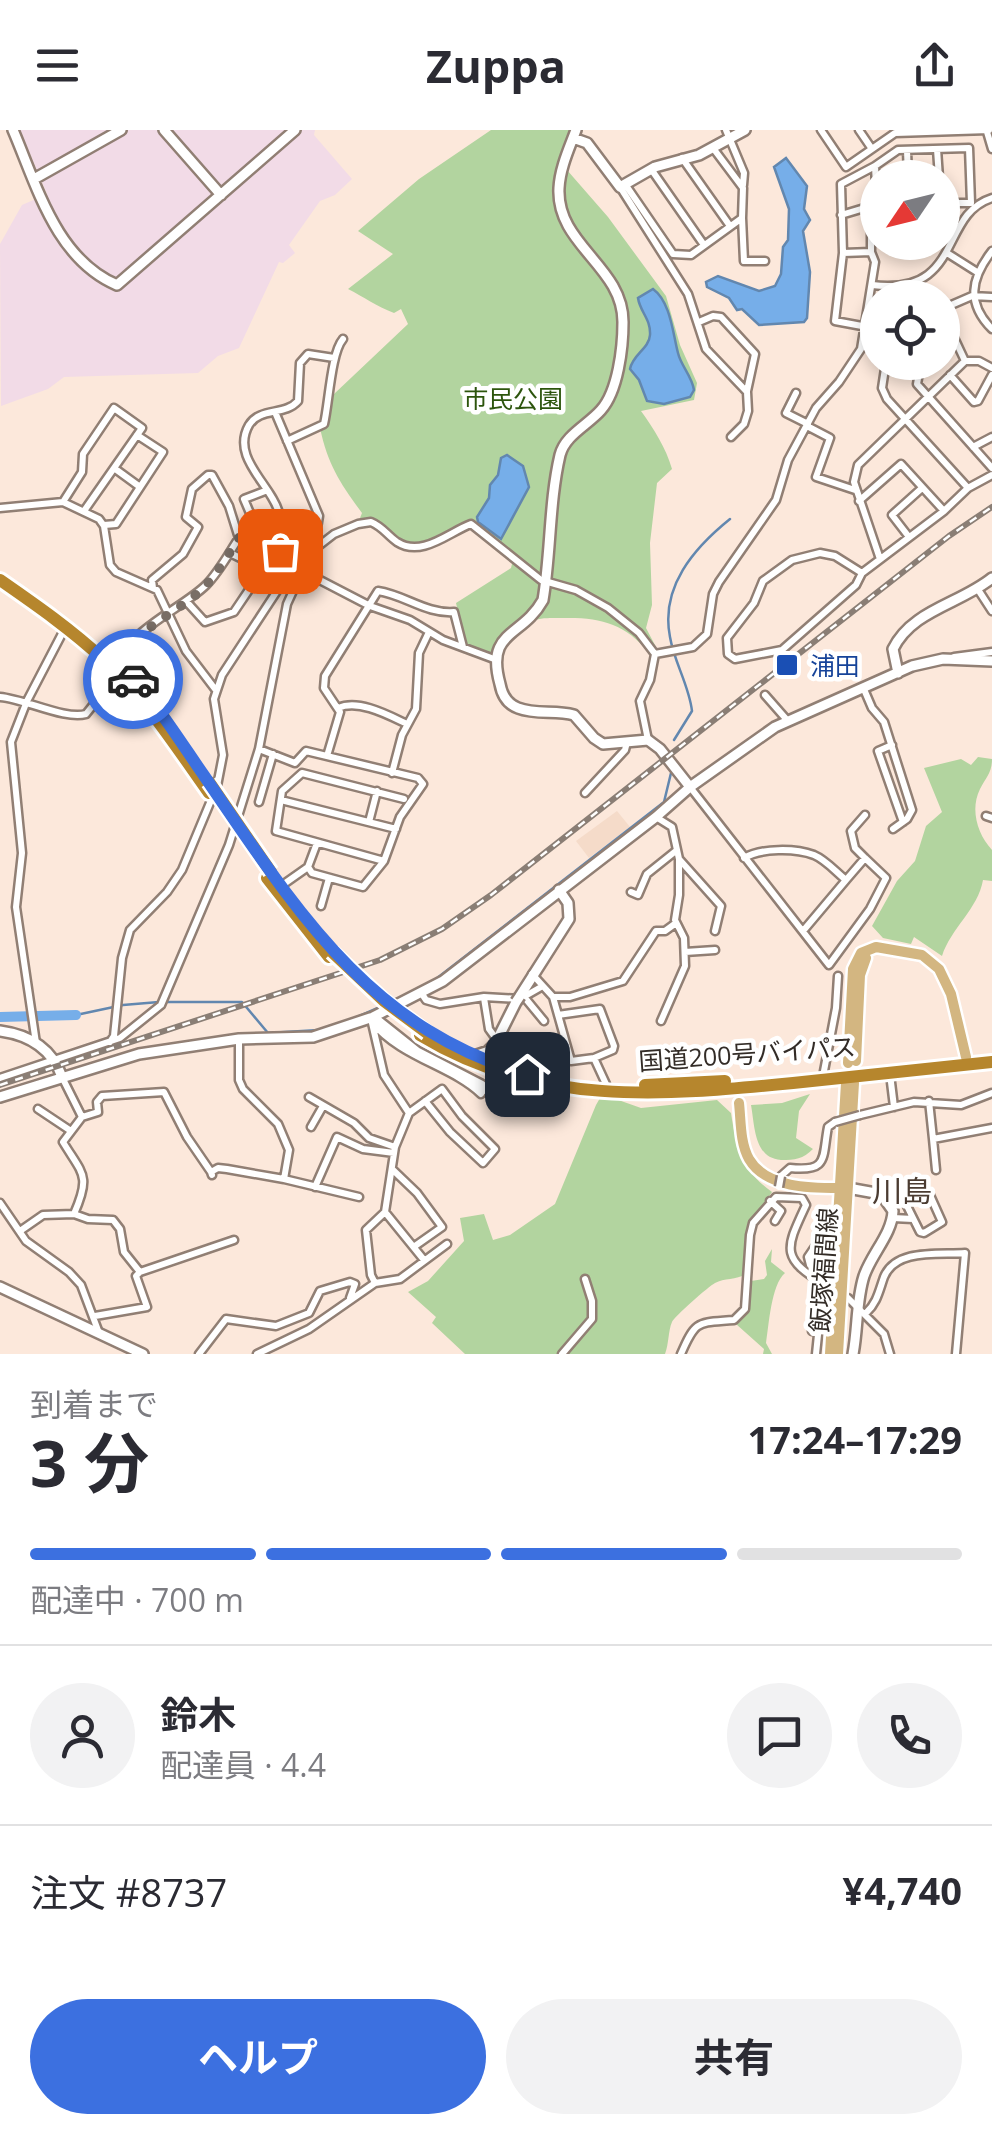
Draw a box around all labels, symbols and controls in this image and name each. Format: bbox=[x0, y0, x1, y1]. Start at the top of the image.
text: Zuppa bbox=[426, 35, 566, 96]
icon: menu bbox=[30, 38, 85, 93]
icon: share bbox=[907, 38, 962, 93]
north arrow bbox=[860, 160, 960, 260]
map controls bbox=[860, 160, 960, 380]
button: locate bbox=[860, 280, 960, 380]
park label: 市民公園 bbox=[463, 381, 563, 415]
pin bbox=[238, 509, 323, 594]
icon: bag bbox=[253, 524, 308, 579]
courier bbox=[83, 629, 183, 729]
place label: 浦田 bbox=[810, 648, 860, 682]
icon: car bbox=[106, 652, 161, 707]
marker: 浦田 bbox=[774, 652, 800, 678]
street label: 国道200号バイパス bbox=[637, 1028, 857, 1078]
pin bbox=[485, 1032, 570, 1117]
icon: home bbox=[500, 1047, 555, 1102]
district label: 川島 bbox=[872, 1170, 932, 1211]
street label: 飯塚福間線 bbox=[802, 1206, 844, 1334]
text: 到着まで bbox=[30, 1382, 158, 1425]
text: 17:24–17:29 bbox=[748, 1413, 962, 1465]
text: 3 分 bbox=[30, 1418, 149, 1506]
text: 配達中 · 700 m bbox=[30, 1578, 244, 1621]
button: person bbox=[30, 1683, 135, 1788]
button: chat bbox=[727, 1683, 832, 1788]
button: phone bbox=[857, 1683, 962, 1788]
text: 鈴木 bbox=[160, 1688, 236, 1740]
text: 配達員 · 4.4 bbox=[160, 1743, 326, 1786]
text: ¥4,740 bbox=[843, 1864, 962, 1916]
text: 注文 #8737 bbox=[30, 1866, 227, 1918]
button: ヘルプ bbox=[30, 1999, 486, 2114]
button: 共有 bbox=[506, 1999, 962, 2114]

